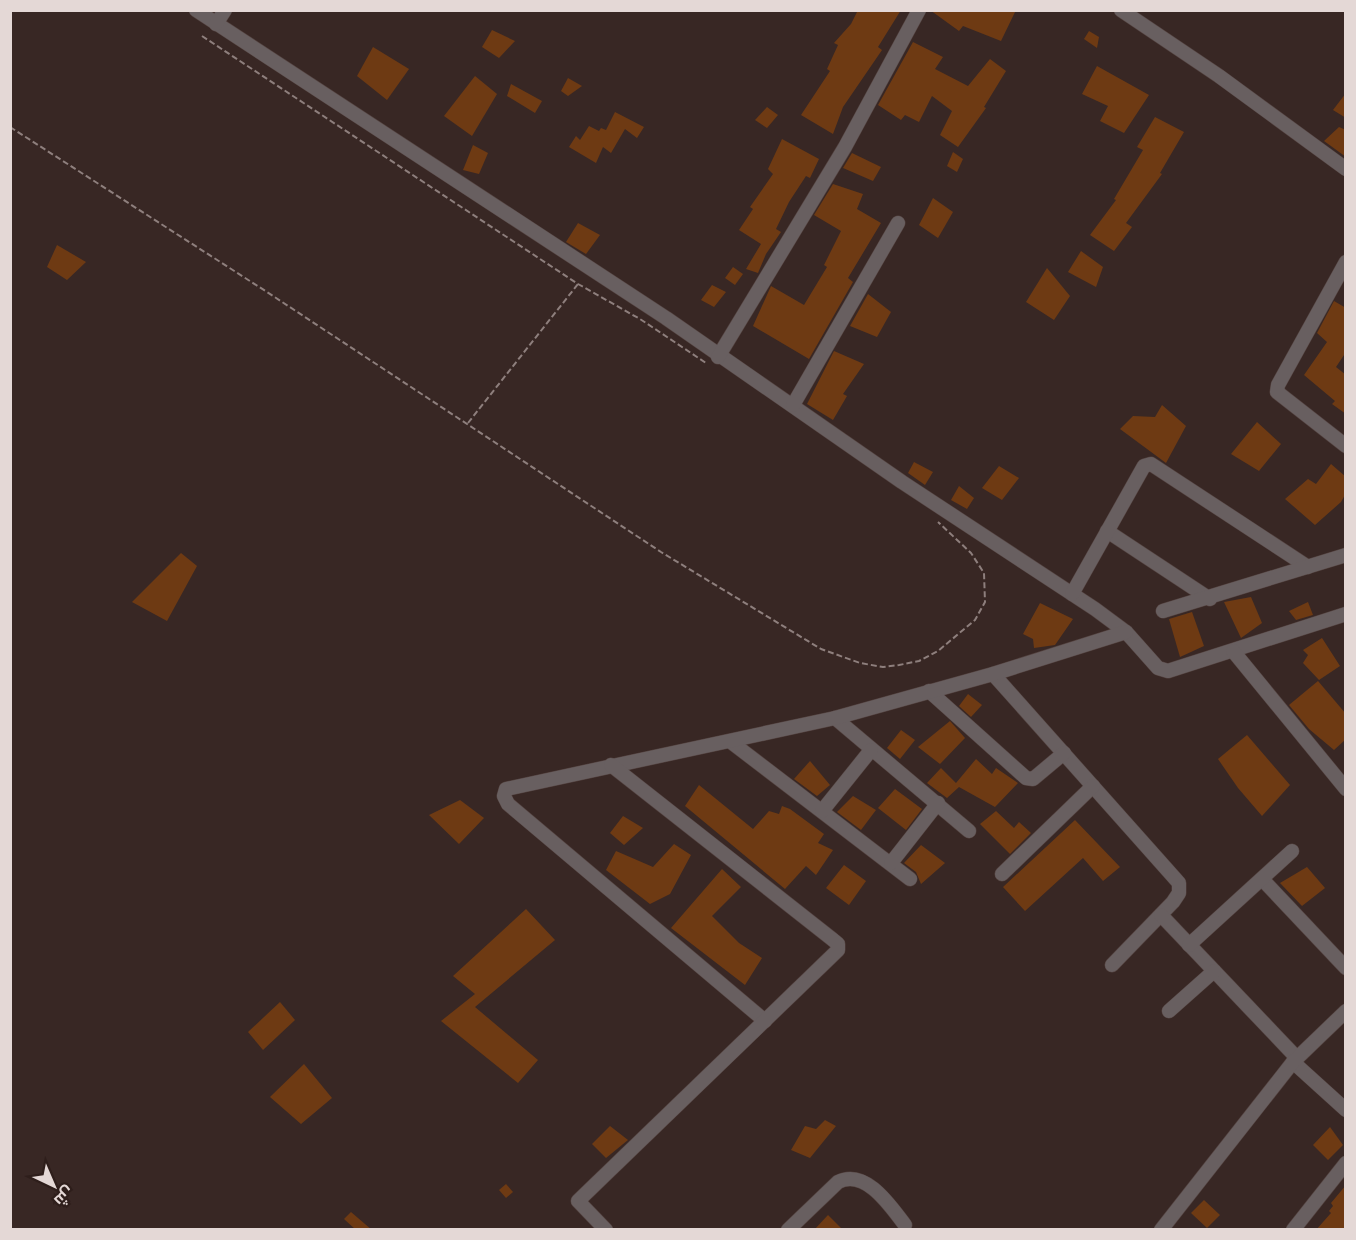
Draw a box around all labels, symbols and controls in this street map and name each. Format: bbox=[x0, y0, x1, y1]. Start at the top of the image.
north arrow bbox=[24, 1156, 84, 1216]
text: ش bbox=[50, 1182, 79, 1211]

